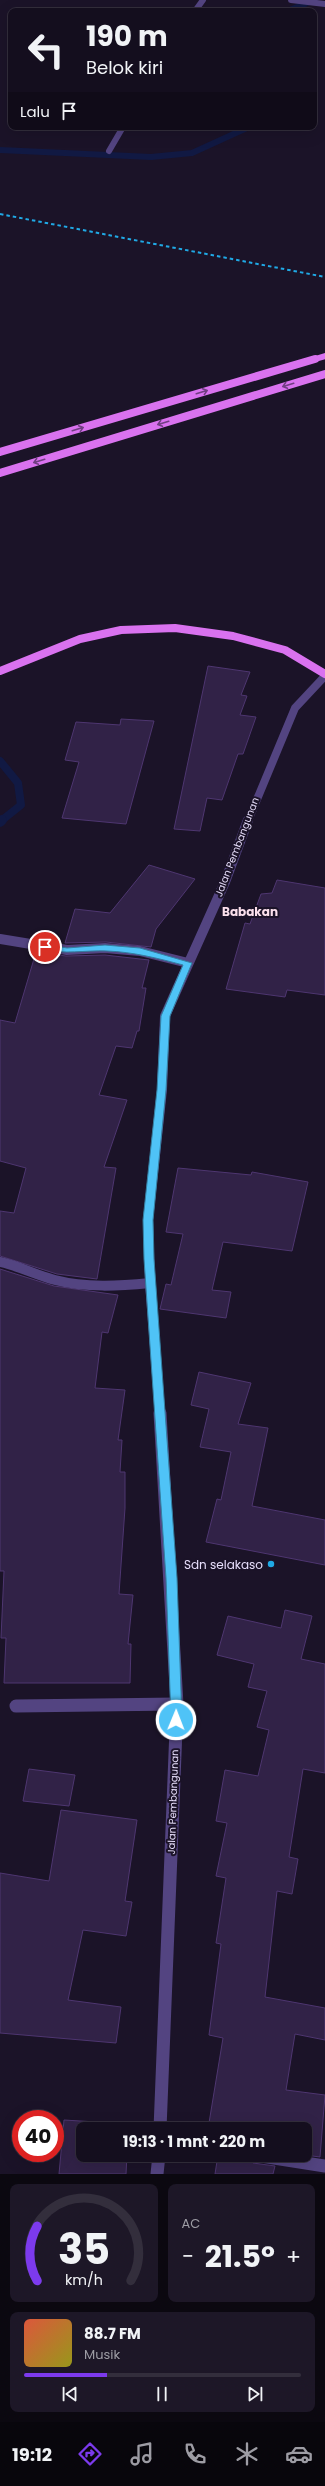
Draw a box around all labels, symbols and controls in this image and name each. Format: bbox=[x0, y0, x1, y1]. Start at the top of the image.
text: 190 m bbox=[86, 17, 168, 56]
icon: left bbox=[20, 24, 72, 76]
text: Belok kiri bbox=[86, 55, 163, 80]
icon: arrive bbox=[58, 100, 80, 122]
text: Lalu bbox=[20, 101, 50, 122]
one-way arrow bbox=[281, 382, 294, 389]
one-way arrow bbox=[196, 388, 209, 395]
one-way arrow bbox=[157, 420, 170, 427]
one-way arrow bbox=[71, 425, 84, 432]
one-way arrow bbox=[33, 458, 46, 465]
street label: Jalan Pembangunan bbox=[211, 795, 263, 899]
district label: Babakan bbox=[222, 903, 278, 920]
pin bbox=[28, 930, 62, 964]
icon: arrive bbox=[34, 936, 56, 958]
place label: Sdn selakaso bbox=[184, 1556, 263, 1573]
marker: Sdn selakaso bbox=[266, 1559, 276, 1569]
position arrow bbox=[155, 1699, 197, 1741]
street label: Jalan Pembangunan bbox=[164, 1749, 182, 1855]
speed limit sign: 40 bbox=[12, 2110, 64, 2162]
text: 19:13 · 1 mnt · 220 m bbox=[123, 2131, 265, 2152]
text: AC bbox=[182, 2214, 200, 2233]
text: 35 bbox=[58, 2220, 110, 2279]
text: 21.5° bbox=[205, 2235, 275, 2278]
text: − bbox=[182, 2241, 194, 2272]
text: + bbox=[286, 2241, 301, 2272]
text: km/h bbox=[65, 2270, 103, 2290]
text: 88.7 FM bbox=[84, 2323, 141, 2344]
text: Musik bbox=[84, 2345, 120, 2364]
icon: previous bbox=[59, 2383, 81, 2405]
icon: pause bbox=[151, 2383, 173, 2405]
icon: next bbox=[244, 2383, 266, 2405]
icon: directions bbox=[76, 2440, 104, 2468]
icon: music bbox=[128, 2440, 156, 2468]
icon: phone bbox=[181, 2440, 209, 2468]
icon: climate bbox=[233, 2440, 261, 2468]
icon: car bbox=[285, 2440, 313, 2468]
text: 19:12 bbox=[12, 2442, 52, 2467]

